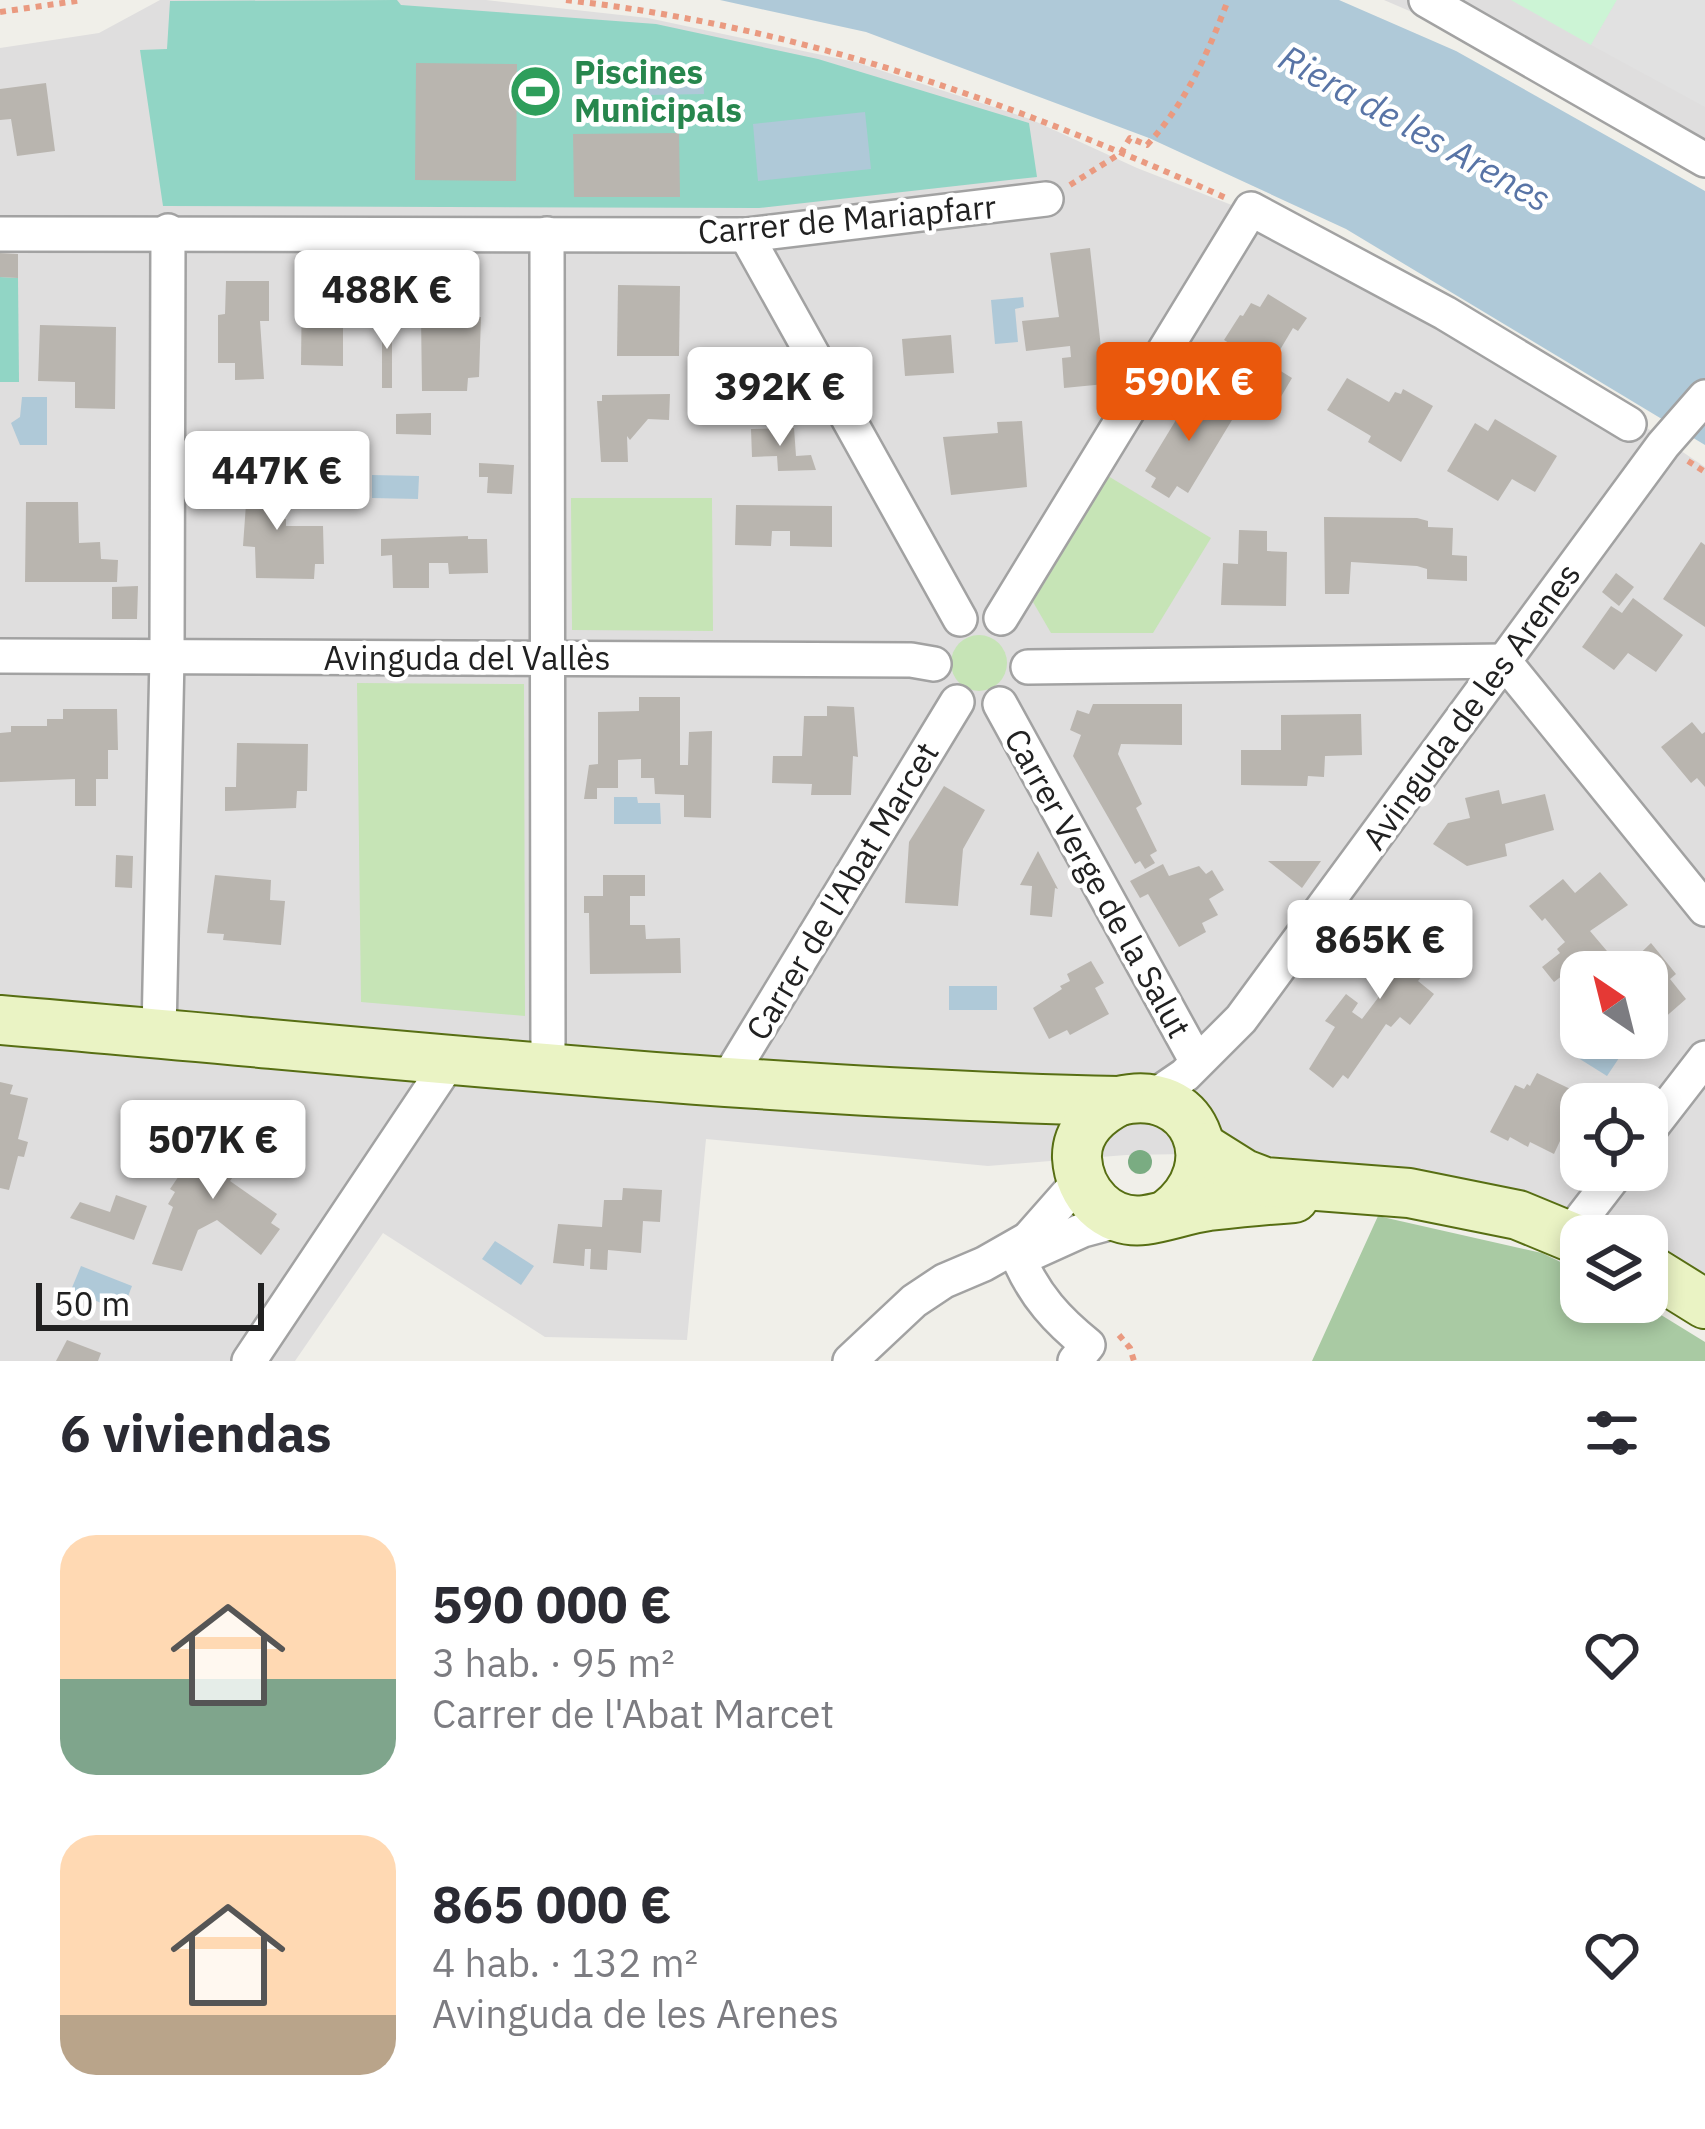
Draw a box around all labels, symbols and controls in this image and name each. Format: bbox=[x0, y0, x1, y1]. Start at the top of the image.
water label: Riera de les Arenes bbox=[1271, 33, 1559, 222]
place label: Piscines Municipals bbox=[574, 50, 742, 131]
sports icon: Piscines Municipals bbox=[507, 63, 563, 119]
street label: Carrer de Mariapfarr bbox=[696, 184, 998, 253]
pin: 488K € bbox=[289, 250, 485, 352]
text: 488K € bbox=[321, 263, 453, 314]
pin: 590K € bbox=[1091, 342, 1287, 444]
pin: 392K € bbox=[682, 347, 878, 449]
text: 590K € bbox=[1123, 355, 1255, 406]
text: 392K € bbox=[714, 360, 846, 411]
pin: 447K € bbox=[179, 431, 375, 533]
text: 447K € bbox=[211, 444, 343, 495]
street label: Avinguda de les Arenes bbox=[1352, 554, 1589, 858]
street label: Avinguda del Vallès bbox=[323, 636, 611, 679]
street label: Carrer Verge de la Salut bbox=[995, 720, 1201, 1045]
street label: Carrer de l'Abat Marcet bbox=[736, 734, 948, 1048]
pin: 865K € bbox=[1282, 900, 1478, 1002]
text: 865K € bbox=[1314, 913, 1446, 964]
north arrow bbox=[1560, 951, 1668, 1059]
map controls bbox=[1560, 951, 1668, 1323]
button: locate bbox=[1560, 1083, 1668, 1191]
pin: 507K € bbox=[115, 1100, 311, 1202]
text: 507K € bbox=[147, 1113, 279, 1164]
button: layers bbox=[1560, 1215, 1668, 1323]
scale bar bbox=[36, 1277, 264, 1330]
text: 50 m bbox=[54, 1282, 130, 1325]
text: 6 viviendas bbox=[60, 1400, 331, 1466]
icon: filters bbox=[1579, 1400, 1645, 1466]
text: 590 000 € bbox=[432, 1571, 672, 1637]
icon: home bbox=[156, 1583, 300, 1727]
icon: heart bbox=[1579, 1622, 1645, 1688]
text: 3 hab. · 95 m² bbox=[432, 1637, 675, 1688]
text: Carrer de l'Abat Marcet bbox=[432, 1688, 834, 1739]
text: 865 000 € bbox=[432, 1871, 672, 1937]
icon: home bbox=[156, 1883, 300, 2027]
icon: heart bbox=[1579, 1922, 1645, 1988]
text: 4 hab. · 132 m² bbox=[432, 1937, 698, 1988]
text: Avinguda de les Arenes bbox=[432, 1988, 839, 2039]

